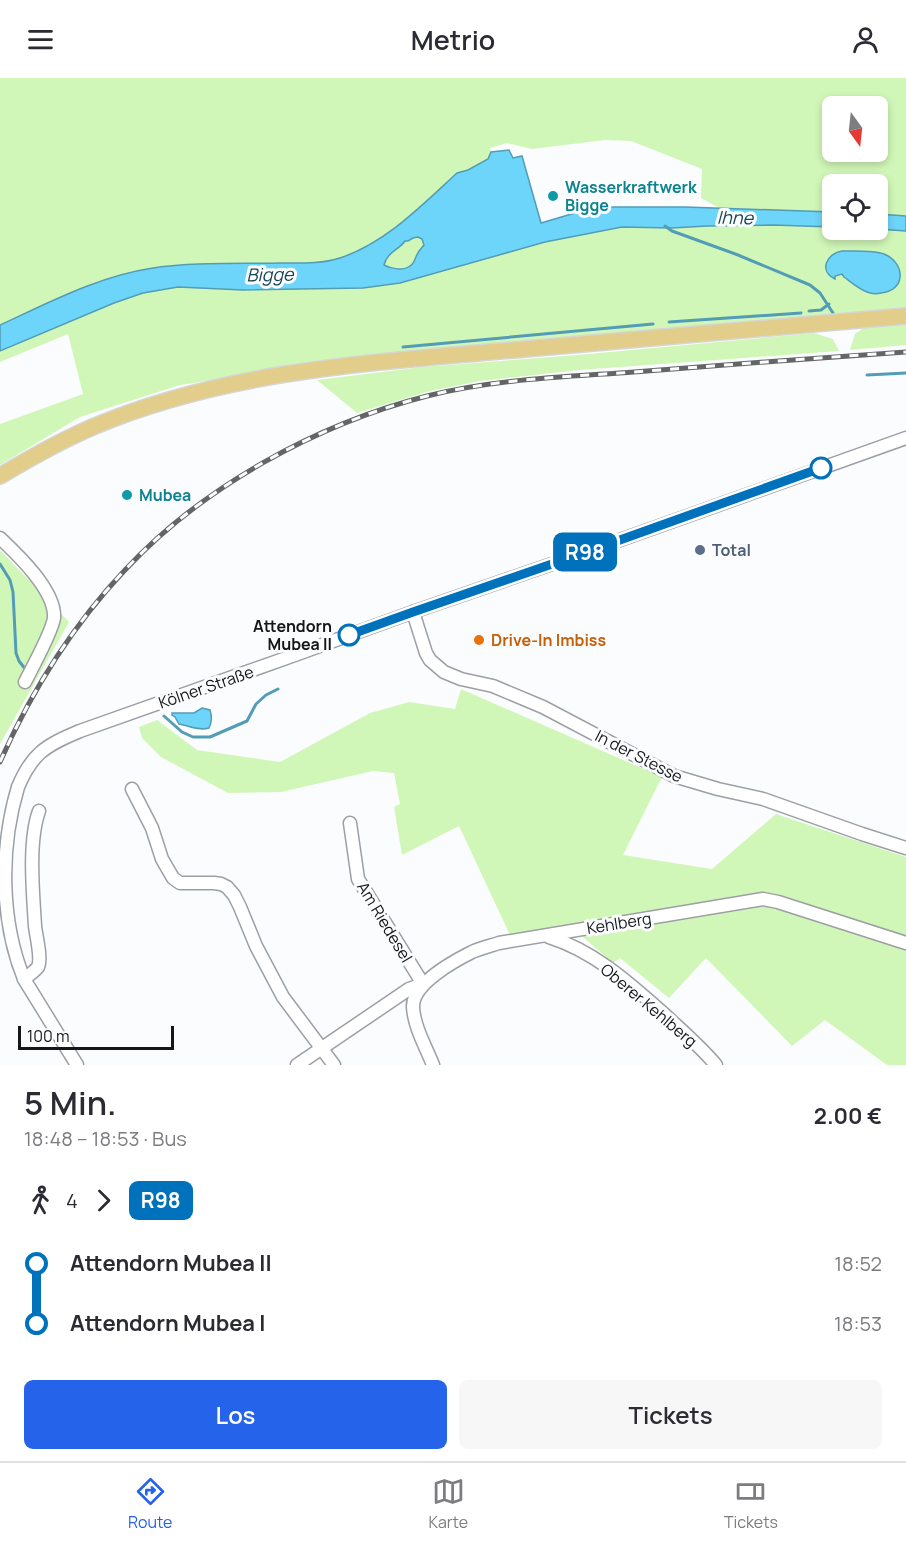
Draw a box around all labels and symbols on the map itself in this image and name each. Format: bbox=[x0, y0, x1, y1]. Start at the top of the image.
north arrow bbox=[822, 96, 888, 162]
place label: Wasserkraftwerk Bigge bbox=[565, 176, 697, 216]
marker: Wasserkraftwerk Bigge bbox=[546, 189, 560, 203]
water label: Ihne bbox=[717, 205, 755, 229]
water label: Bigge bbox=[246, 262, 295, 286]
unlabelled marker bbox=[810, 457, 832, 479]
place label: Mubea bbox=[139, 484, 191, 506]
marker: Mubea bbox=[120, 488, 134, 502]
line badge: R98 bbox=[550, 532, 620, 572]
place label: Total bbox=[712, 539, 751, 561]
marker: Total bbox=[693, 543, 707, 557]
place label: Attendorn Mubea II bbox=[253, 615, 332, 655]
marker: Attendorn Mubea II bbox=[338, 624, 360, 646]
place label: Drive-In Imbiss bbox=[491, 629, 607, 651]
marker: Drive-In Imbiss bbox=[472, 633, 486, 647]
street label: Kölner Straße bbox=[155, 660, 257, 714]
street label: In der Stesse bbox=[591, 724, 687, 788]
street label: Am Riedesel bbox=[352, 878, 418, 966]
street label: Kehlberg bbox=[585, 907, 653, 939]
street label: Oberer Kehlberg bbox=[596, 958, 702, 1052]
scale bar bbox=[18, 1023, 174, 1050]

